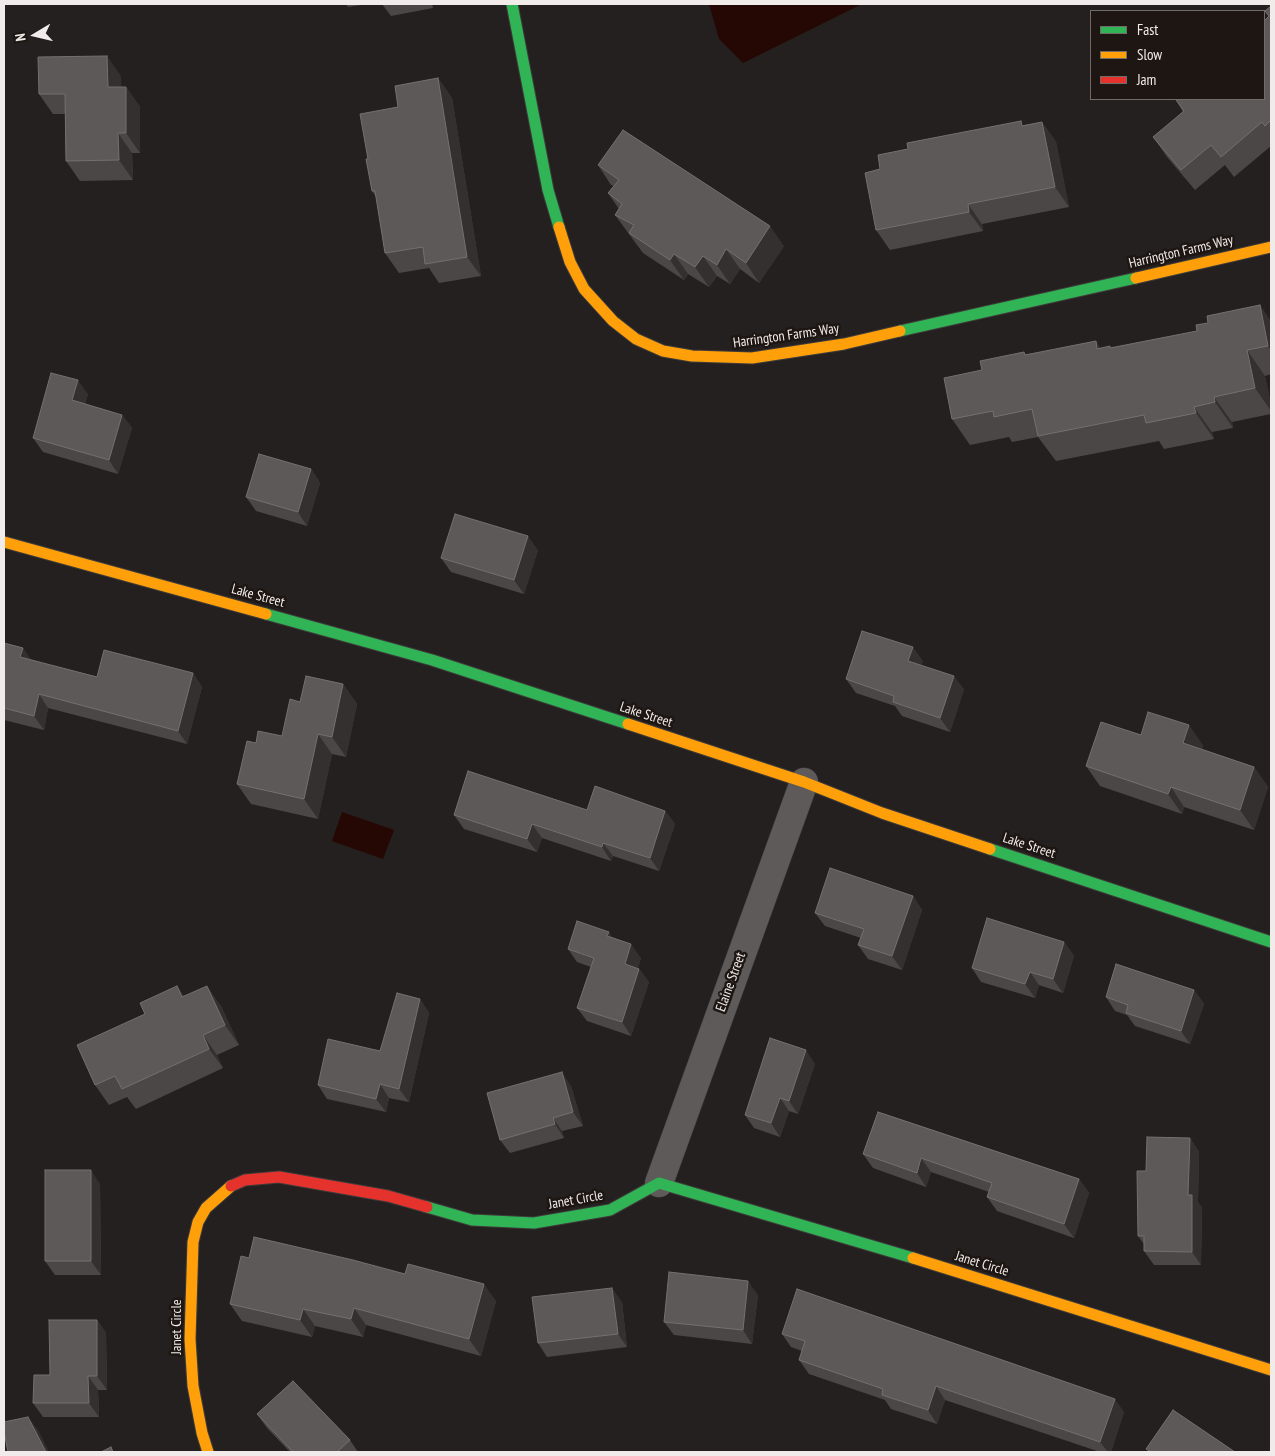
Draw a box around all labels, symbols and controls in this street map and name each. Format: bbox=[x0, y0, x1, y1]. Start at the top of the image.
north arrow bbox=[10, 10, 60, 60]
legend bbox=[1090, 10, 1265, 100]
text: Fast bbox=[1137, 20, 1158, 39]
text: N bbox=[11, 32, 30, 42]
text: Slow bbox=[1137, 45, 1162, 64]
text: Jam bbox=[1137, 70, 1156, 89]
street label: Harrington Farms Way bbox=[1127, 232, 1235, 272]
street label: Harrington Farms Way bbox=[732, 320, 840, 352]
street label: Lake Street bbox=[230, 581, 286, 611]
street label: Lake Street bbox=[618, 699, 674, 731]
street label: Lake Street bbox=[1001, 830, 1057, 862]
street label: Elaine Street bbox=[713, 950, 749, 1014]
street label: Janet Circle bbox=[547, 1187, 605, 1213]
street label: Janet Circle bbox=[953, 1248, 1011, 1280]
street label: Janet Circle bbox=[169, 1299, 185, 1355]

